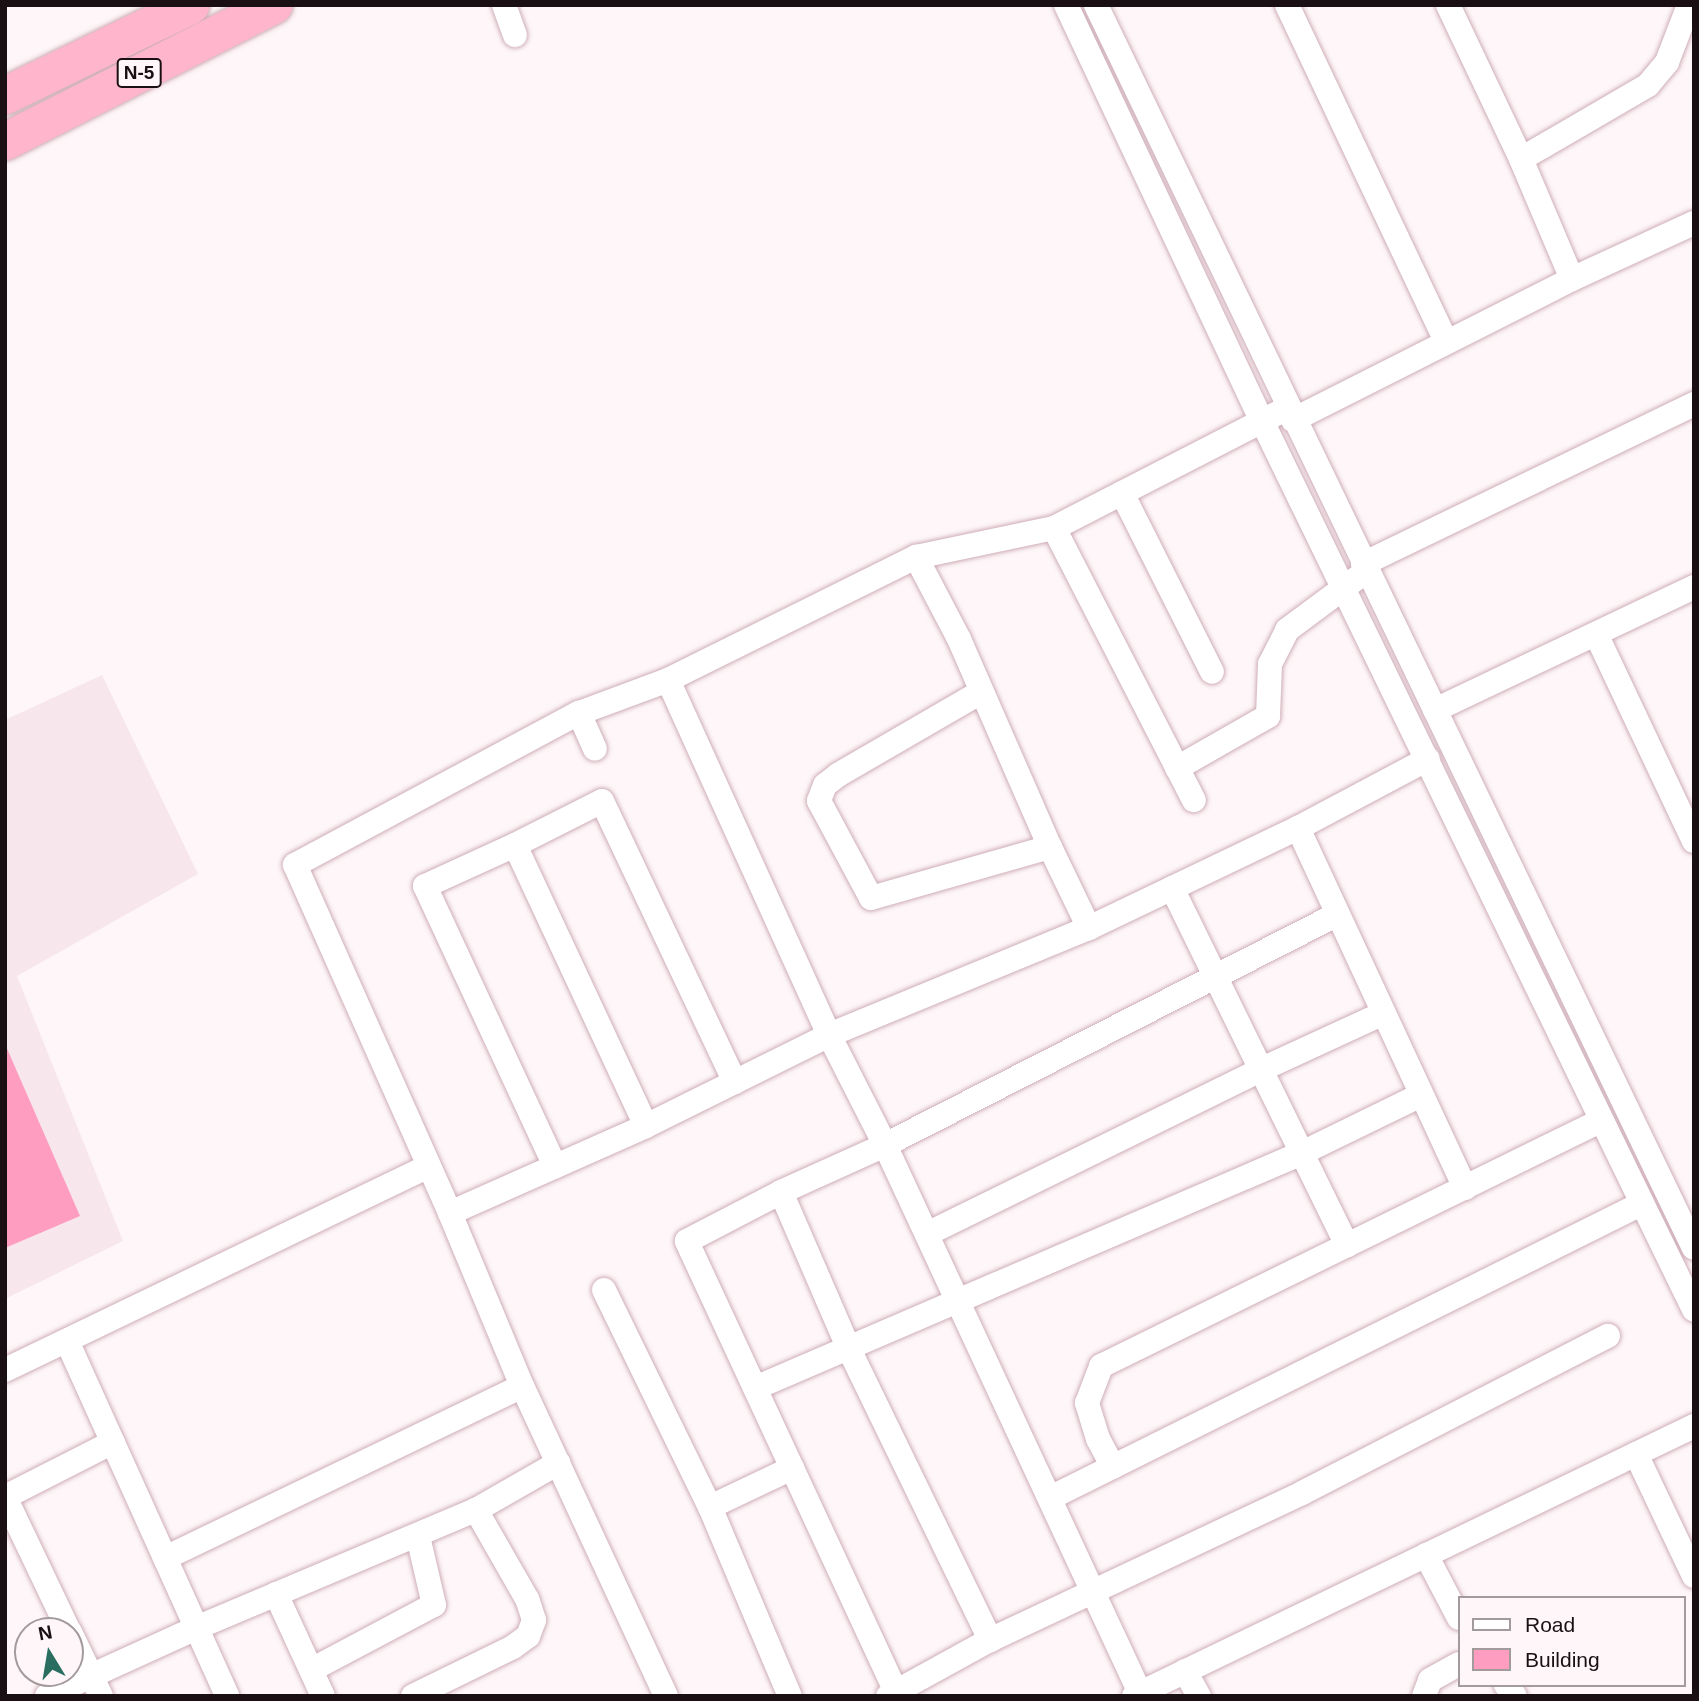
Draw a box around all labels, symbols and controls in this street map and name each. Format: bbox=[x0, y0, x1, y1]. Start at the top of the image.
road number: N-5 bbox=[116, 58, 162, 88]
legend bbox=[1458, 1596, 1685, 1687]
text: Road bbox=[1525, 1613, 1575, 1636]
north arrow bbox=[14, 1617, 84, 1687]
text: N bbox=[37, 1621, 54, 1644]
text: Building bbox=[1525, 1648, 1600, 1671]

